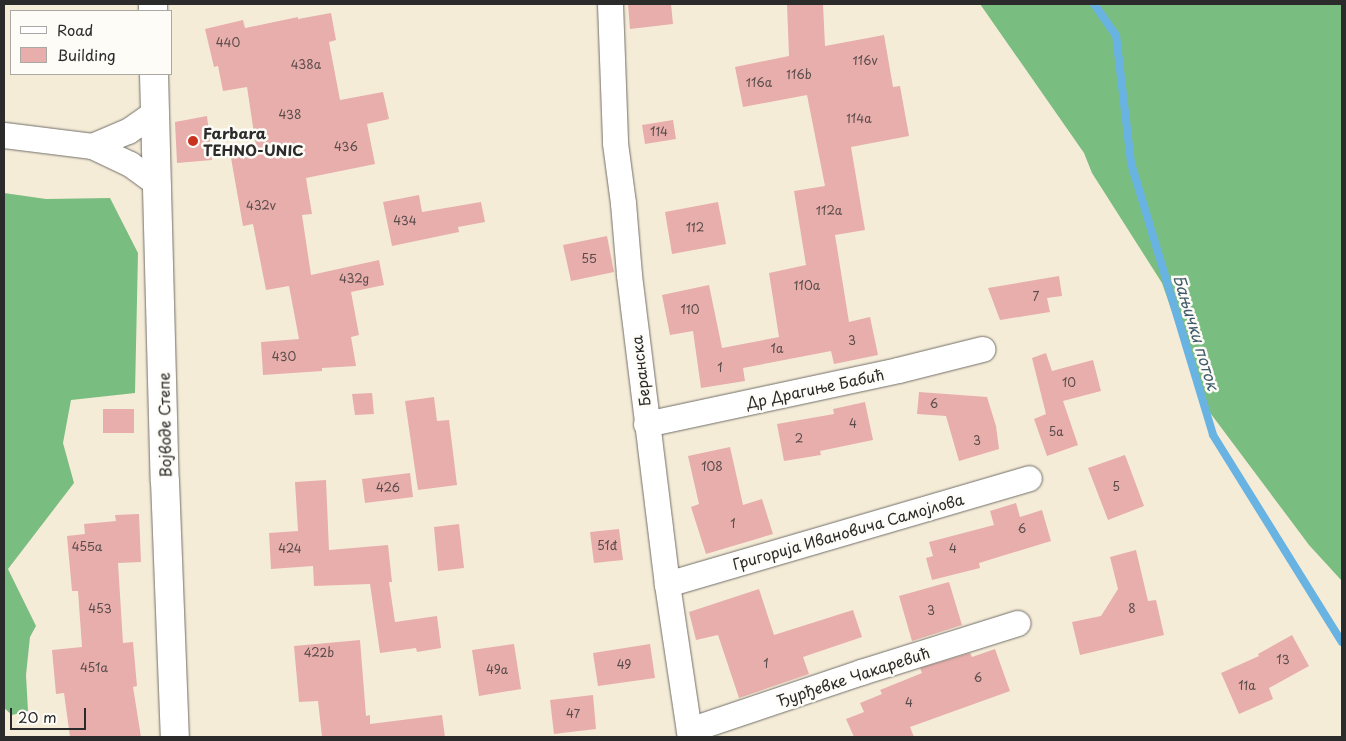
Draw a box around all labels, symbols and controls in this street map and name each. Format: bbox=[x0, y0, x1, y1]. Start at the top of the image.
legend bbox=[10, 10, 172, 75]
text: Road bbox=[57, 18, 93, 41]
house number: 440 bbox=[216, 36, 240, 50]
text: Building bbox=[57, 43, 116, 66]
house number: 116v bbox=[852, 54, 878, 68]
house number: 438a bbox=[291, 58, 321, 72]
house number: 116b bbox=[786, 68, 812, 82]
house number: 116a bbox=[746, 76, 772, 90]
house number: 438 bbox=[278, 108, 302, 122]
house number: 114a bbox=[846, 112, 872, 126]
place label: Farbara TEHNO-UNIC bbox=[203, 123, 304, 158]
house number: 114 bbox=[650, 125, 668, 139]
marker: Farbara TEHNO-UNIC bbox=[187, 135, 199, 147]
house number: 436 bbox=[334, 140, 358, 154]
house number: 432v bbox=[246, 199, 276, 213]
house number: 112a bbox=[816, 204, 842, 218]
house number: 434 bbox=[393, 214, 417, 228]
house number: 112 bbox=[686, 221, 704, 235]
house number: 55 bbox=[581, 252, 597, 266]
house number: 432g bbox=[339, 272, 369, 286]
water label: Бањички поток bbox=[1170, 272, 1224, 392]
house number: 110a bbox=[794, 279, 820, 293]
house number: 7 bbox=[1033, 290, 1039, 304]
house number: 110 bbox=[681, 303, 699, 317]
house number: 3 bbox=[848, 334, 856, 348]
street label: Беранска bbox=[627, 335, 653, 407]
house number: 1a bbox=[771, 342, 783, 356]
house number: 430 bbox=[272, 350, 296, 364]
house number: 1 bbox=[717, 361, 723, 375]
street label: Др Драгиње Бабић bbox=[744, 364, 886, 412]
street label: Војводе Степе bbox=[154, 372, 174, 478]
house number: 10 bbox=[1062, 376, 1076, 390]
house number: 6 bbox=[930, 397, 938, 411]
house number: 4 bbox=[849, 417, 857, 431]
house number: 5a bbox=[1048, 425, 1064, 439]
house number: 2 bbox=[795, 432, 803, 446]
house number: 3 bbox=[973, 434, 981, 448]
house number: 108 bbox=[701, 460, 723, 474]
house number: 5 bbox=[1112, 480, 1120, 494]
house number: 426 bbox=[376, 481, 400, 495]
street label: Григорија Ивановича Самојлова bbox=[729, 489, 967, 573]
house number: 1 bbox=[730, 517, 736, 531]
house number: 6 bbox=[1018, 522, 1026, 536]
house number: 51đ bbox=[597, 539, 617, 553]
house number: 455a bbox=[72, 540, 102, 554]
house number: 424 bbox=[278, 542, 302, 556]
house number: 4 bbox=[949, 542, 957, 556]
house number: 453 bbox=[88, 602, 112, 616]
house number: 8 bbox=[1128, 602, 1136, 616]
house number: 3 bbox=[927, 604, 935, 618]
street label: Ђурђевке Чакаревић bbox=[775, 643, 931, 709]
house number: 422b bbox=[304, 646, 334, 660]
house number: 13 bbox=[1276, 653, 1290, 667]
house number: 1 bbox=[763, 657, 769, 671]
house number: 49 bbox=[617, 658, 631, 672]
house number: 451a bbox=[80, 661, 108, 675]
house number: 49a bbox=[486, 663, 508, 677]
house number: 6 bbox=[974, 671, 982, 685]
house number: 11a bbox=[1238, 679, 1256, 693]
house number: 4 bbox=[905, 696, 913, 710]
scale bar bbox=[12, 698, 89, 730]
text: 20 m bbox=[18, 705, 57, 728]
house number: 47 bbox=[566, 707, 580, 721]

